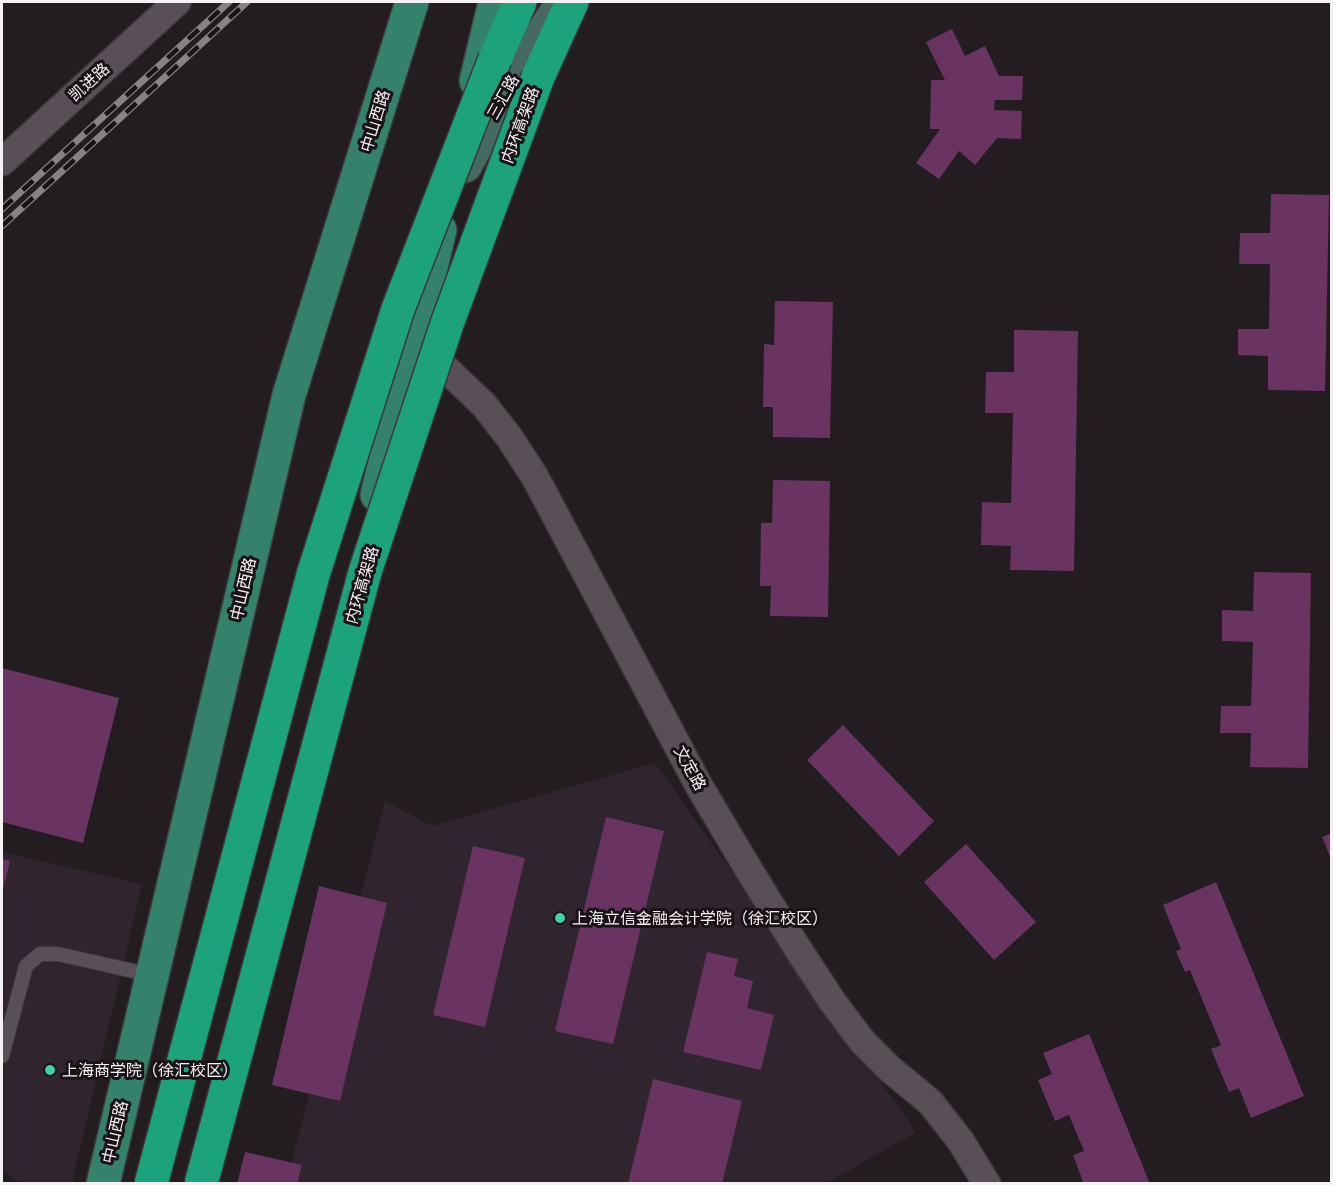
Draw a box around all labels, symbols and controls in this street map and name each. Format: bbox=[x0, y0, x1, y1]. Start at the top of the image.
street label: 凯进路 bbox=[65, 60, 113, 104]
street label: 三汇路 bbox=[484, 72, 522, 122]
street label: 内环高架路 bbox=[498, 84, 542, 166]
street label: 中山西路 bbox=[358, 88, 392, 154]
street label: 内环高架路 bbox=[343, 544, 381, 626]
street label: 中山西路 bbox=[228, 556, 258, 622]
street label: 文定路 bbox=[671, 743, 709, 793]
place label: 上海立信金融会计学院（徐汇校区） bbox=[572, 910, 828, 927]
marker: 上海立信金融会计学院（徐汇校区） bbox=[553, 911, 567, 925]
place label: 上海商学院（徐汇校区） bbox=[62, 1062, 238, 1079]
marker: 上海商学院（徐汇校区） bbox=[43, 1063, 57, 1077]
street label: 中山西路 bbox=[100, 1099, 130, 1165]

